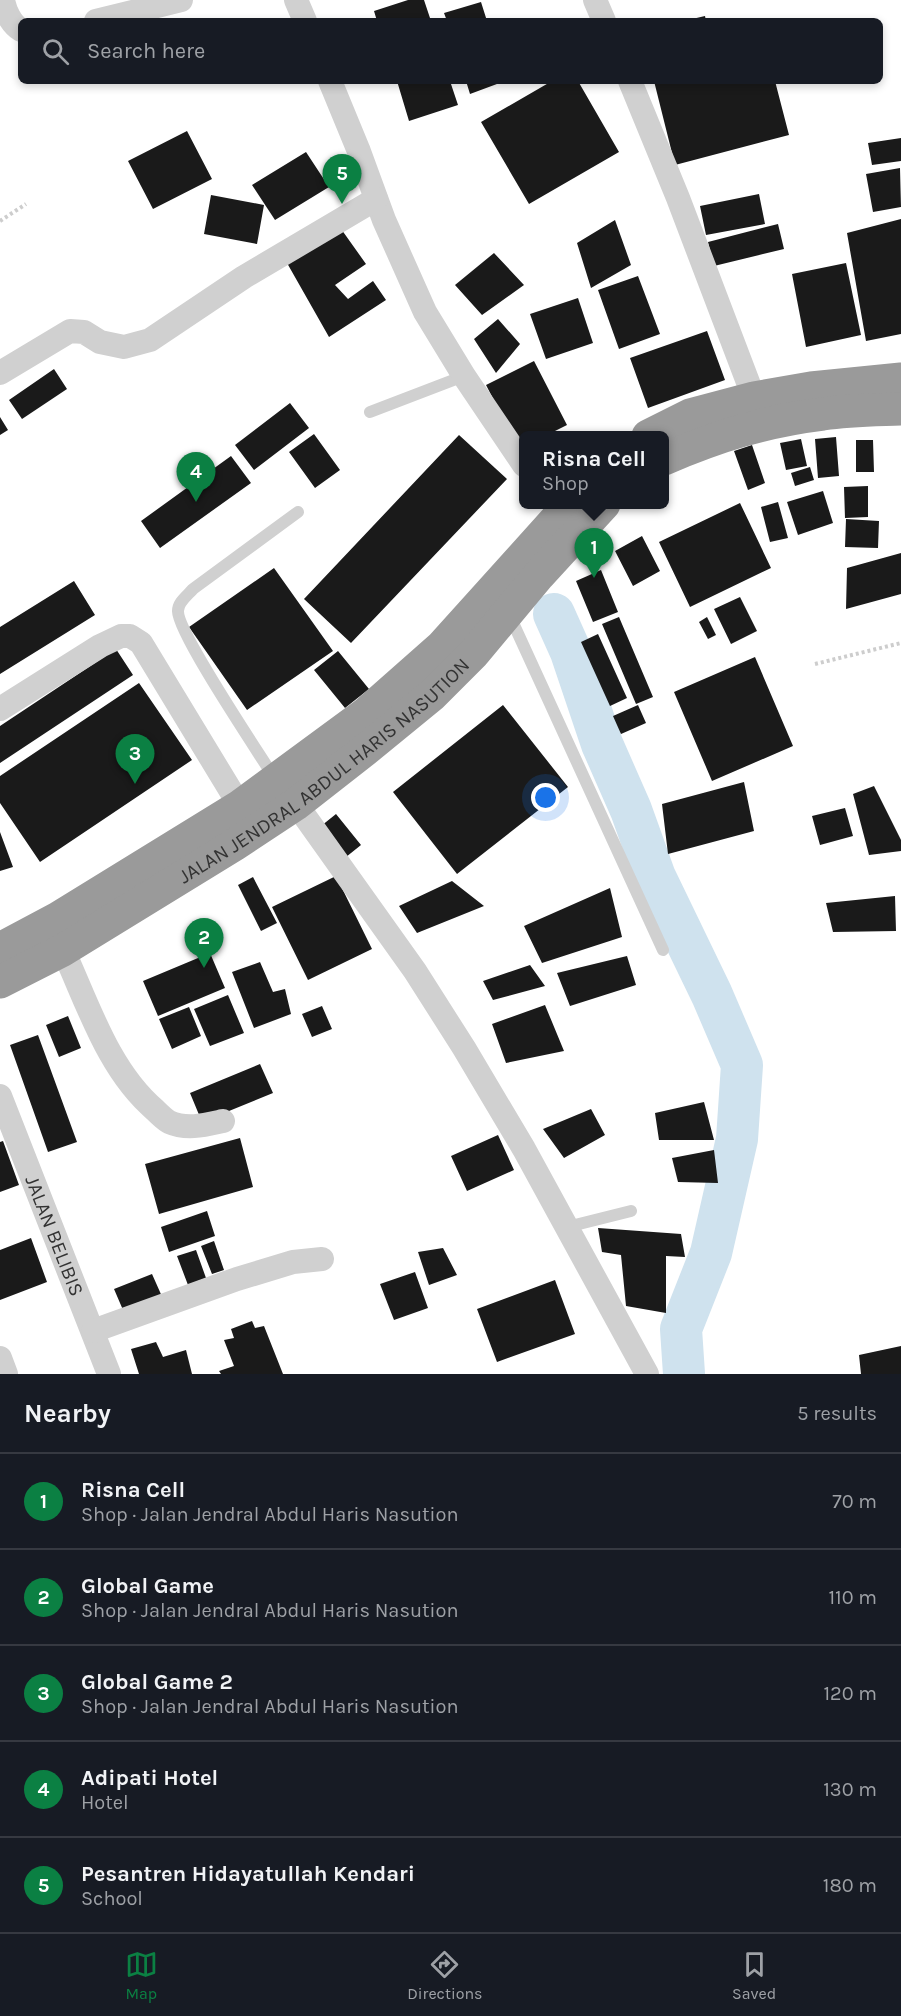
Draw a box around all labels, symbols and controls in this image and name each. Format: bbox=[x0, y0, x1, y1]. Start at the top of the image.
search box bbox=[18, 18, 883, 84]
icon: search bbox=[39, 35, 72, 68]
text: Search here bbox=[87, 38, 205, 64]
pin: 5 bbox=[322, 154, 362, 204]
popup bbox=[519, 431, 669, 509]
text: Risna Cell bbox=[542, 446, 646, 472]
pin: 4 bbox=[176, 452, 216, 502]
text: Shop bbox=[542, 472, 589, 495]
pin: 1 bbox=[574, 528, 614, 578]
street label: JALAN JENDRAL ABDUL HARIS NASUTION bbox=[174, 653, 474, 888]
pin: 3 bbox=[116, 734, 154, 784]
your location bbox=[531, 783, 560, 812]
pin: 2 bbox=[184, 918, 224, 968]
street label: JALAN BELIBIS bbox=[21, 1172, 89, 1299]
text: Nearby bbox=[24, 1398, 111, 1429]
text: 5 results bbox=[797, 1402, 877, 1425]
text: Risna Cell bbox=[81, 1477, 185, 1503]
text: 1 bbox=[40, 1490, 47, 1513]
text: 70 m bbox=[832, 1490, 877, 1513]
text: Shop · Jalan Jendral Abdul Haris Nasution bbox=[81, 1503, 458, 1526]
text: Global Game bbox=[81, 1573, 214, 1599]
text: 2 bbox=[37, 1586, 50, 1609]
text: 110 m bbox=[828, 1586, 877, 1609]
text: Shop · Jalan Jendral Abdul Haris Nasution bbox=[81, 1599, 458, 1622]
text: Global Game 2 bbox=[81, 1669, 233, 1695]
text: 3 bbox=[37, 1682, 50, 1705]
text: 120 m bbox=[823, 1682, 877, 1705]
text: Shop · Jalan Jendral Abdul Haris Nasution bbox=[81, 1695, 458, 1718]
text: Adipati Hotel bbox=[81, 1765, 218, 1791]
text: 4 bbox=[38, 1778, 49, 1801]
text: 130 m bbox=[823, 1778, 877, 1801]
text: Hotel bbox=[81, 1791, 129, 1814]
text: Pesantren Hidayatullah Kendari bbox=[81, 1861, 415, 1887]
text: 5 bbox=[38, 1874, 49, 1897]
text: 180 m bbox=[823, 1874, 877, 1897]
text: School bbox=[81, 1887, 143, 1910]
tab: Map bbox=[125, 1948, 158, 2003]
tab: Directions bbox=[407, 1948, 482, 2003]
tab: Saved bbox=[732, 1948, 776, 2003]

